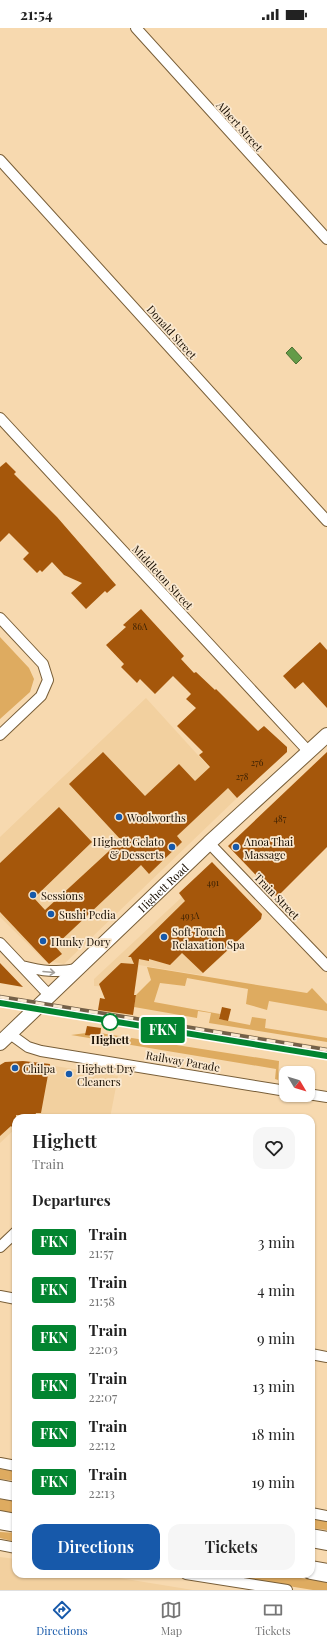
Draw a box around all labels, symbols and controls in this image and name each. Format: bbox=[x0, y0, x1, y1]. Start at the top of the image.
text: 21:54 bbox=[20, 4, 53, 24]
street label: Albert Street bbox=[213, 97, 267, 154]
street label: Donald Street bbox=[144, 302, 200, 362]
street label: Middleton Street bbox=[129, 542, 197, 613]
house number: 86A bbox=[132, 620, 148, 632]
house number: 276 bbox=[251, 756, 264, 768]
house number: 278 bbox=[236, 770, 249, 782]
place label: Woolworths bbox=[126, 810, 186, 825]
marker: Woolworths bbox=[114, 812, 124, 822]
house number: 487 bbox=[274, 812, 287, 824]
place label: Highett Gelato & Desserts bbox=[93, 834, 164, 862]
place label: Anoa Thai Massage bbox=[243, 834, 293, 862]
marker: Highett Gelato & Desserts bbox=[167, 842, 177, 852]
marker: Anoa Thai Massage bbox=[231, 842, 241, 852]
street label: Highett Road bbox=[134, 859, 191, 915]
street label: Train Street bbox=[251, 869, 303, 923]
house number: 491 bbox=[207, 876, 220, 888]
place label: Sessions bbox=[41, 888, 83, 903]
marker: Sessions bbox=[28, 890, 38, 900]
place label: Sushi Pedia bbox=[59, 907, 116, 922]
marker: Sushi Pedia bbox=[46, 909, 56, 919]
house number: 493A bbox=[181, 909, 200, 921]
place label: Soft Touch Relaxation Spa bbox=[172, 924, 245, 952]
marker: Soft Touch Relaxation Spa bbox=[159, 932, 169, 942]
place label: Hunky Dory bbox=[51, 934, 111, 949]
marker: Hunky Dory bbox=[38, 936, 48, 946]
one-way arrow bbox=[43, 968, 56, 976]
marker: Highett bbox=[101, 1013, 119, 1031]
line badge: FKN bbox=[140, 1017, 186, 1043]
text: FKN bbox=[149, 1020, 177, 1039]
place label: Highett bbox=[91, 1032, 129, 1047]
street label: Railway Parade bbox=[145, 1047, 222, 1075]
place label: Chilpa bbox=[23, 1061, 56, 1076]
place label: Highett Dry Cleaners bbox=[77, 1061, 135, 1089]
marker: Chilpa bbox=[10, 1063, 20, 1073]
north arrow bbox=[279, 1066, 315, 1102]
map controls bbox=[279, 1066, 315, 1102]
marker: Highett Dry Cleaners bbox=[64, 1069, 74, 1079]
text: Highett bbox=[32, 1127, 97, 1153]
button: heart bbox=[253, 1127, 295, 1169]
text: Train bbox=[32, 1155, 64, 1172]
text: Departures bbox=[32, 1190, 111, 1210]
text: Train bbox=[88, 1224, 127, 1244]
text: FKN bbox=[40, 1232, 68, 1251]
text: 3 min bbox=[258, 1232, 295, 1252]
text: 21:57 bbox=[88, 1244, 114, 1261]
text: Train bbox=[88, 1272, 127, 1292]
text: FKN bbox=[40, 1280, 68, 1299]
text: 4 min bbox=[257, 1280, 295, 1300]
text: 21:58 bbox=[88, 1292, 115, 1309]
text: Train bbox=[88, 1320, 127, 1340]
text: FKN bbox=[40, 1328, 68, 1347]
text: 9 min bbox=[257, 1328, 295, 1348]
text: 22:03 bbox=[88, 1340, 118, 1357]
text: Train bbox=[88, 1368, 127, 1388]
text: FKN bbox=[40, 1376, 68, 1395]
text: 13 min bbox=[253, 1376, 295, 1396]
text: 22:07 bbox=[88, 1388, 117, 1405]
text: Train bbox=[88, 1416, 127, 1436]
text: FKN bbox=[40, 1424, 68, 1443]
text: 18 min bbox=[251, 1424, 295, 1444]
text: 22:12 bbox=[88, 1436, 115, 1453]
text: Train bbox=[88, 1464, 127, 1484]
text: FKN bbox=[40, 1472, 68, 1491]
text: 19 min bbox=[251, 1472, 295, 1492]
text: 22:13 bbox=[88, 1484, 115, 1501]
button: Directions bbox=[32, 1524, 160, 1570]
button: Tickets bbox=[168, 1524, 295, 1570]
tab: Directions bbox=[36, 1599, 88, 1638]
tab: Map bbox=[160, 1599, 182, 1638]
tab: Tickets bbox=[255, 1599, 291, 1638]

